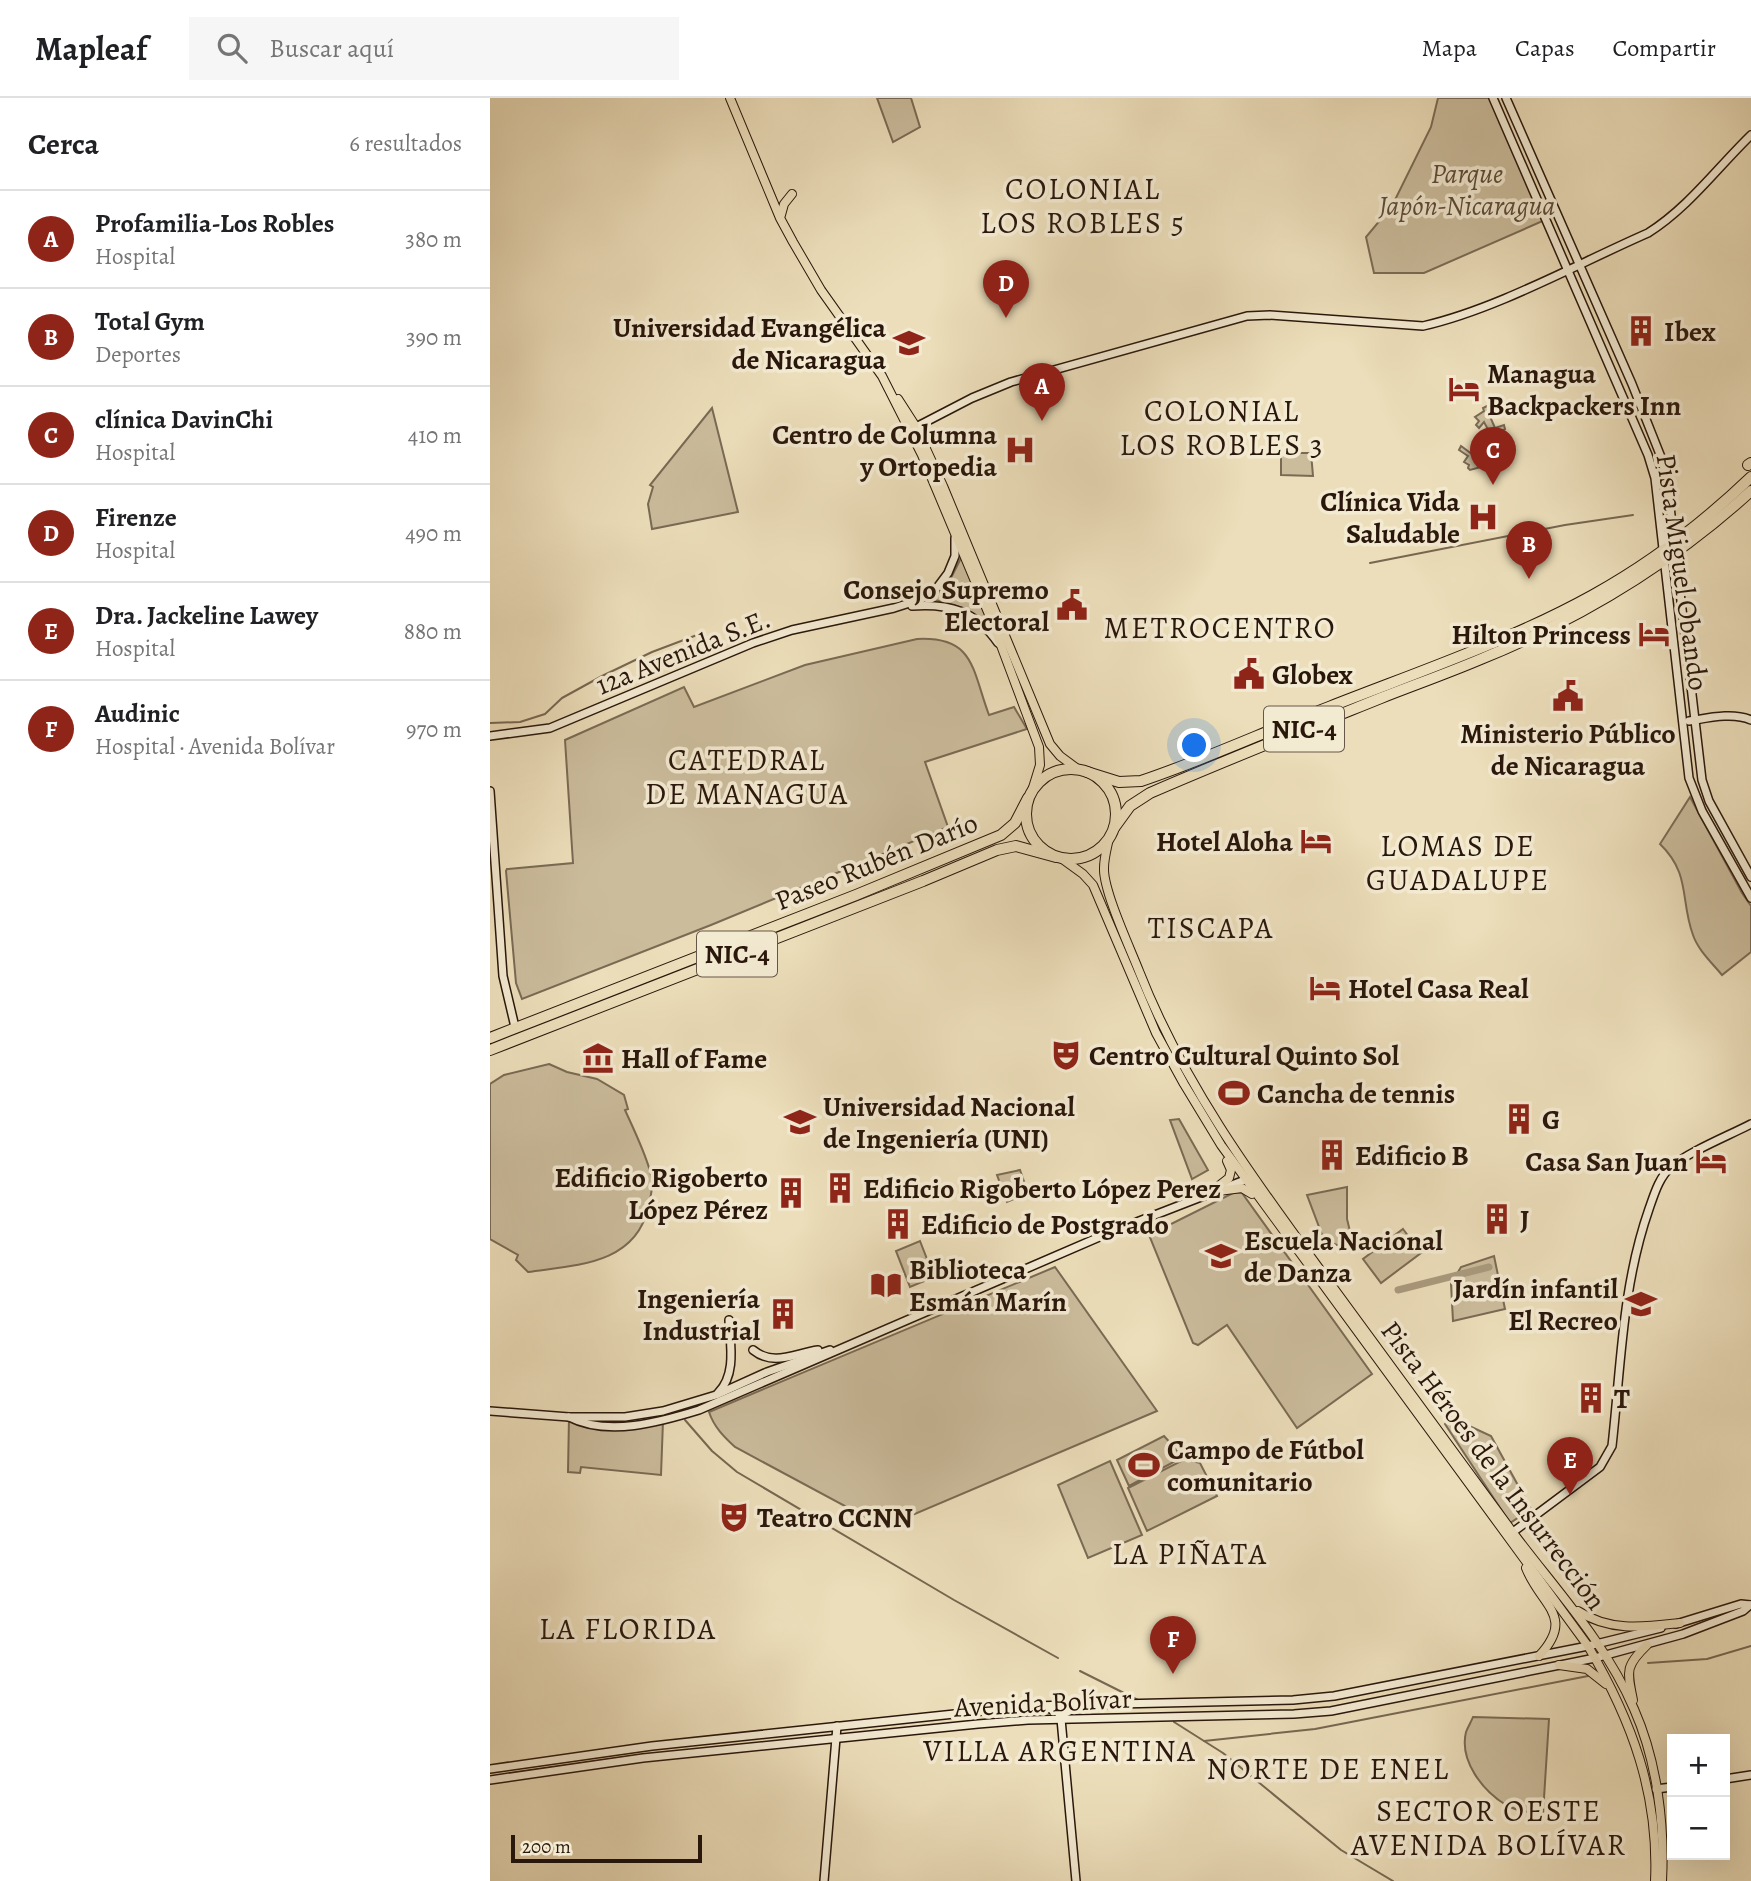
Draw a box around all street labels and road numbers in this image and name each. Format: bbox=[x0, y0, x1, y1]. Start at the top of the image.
street label: Pista Miguel Obando bbox=[1647, 451, 1717, 693]
street label: 12a Avenida S.E. bbox=[590, 600, 776, 704]
road number: NIC-4 bbox=[1264, 706, 1344, 751]
street label: Paseo Rubén Darío bbox=[769, 804, 983, 920]
road number: NIC-4 bbox=[697, 932, 777, 976]
street label: Pista Héroes de la Insurrección bbox=[1372, 1313, 1615, 1618]
street label: Avenida Bolívar bbox=[952, 1679, 1133, 1727]

